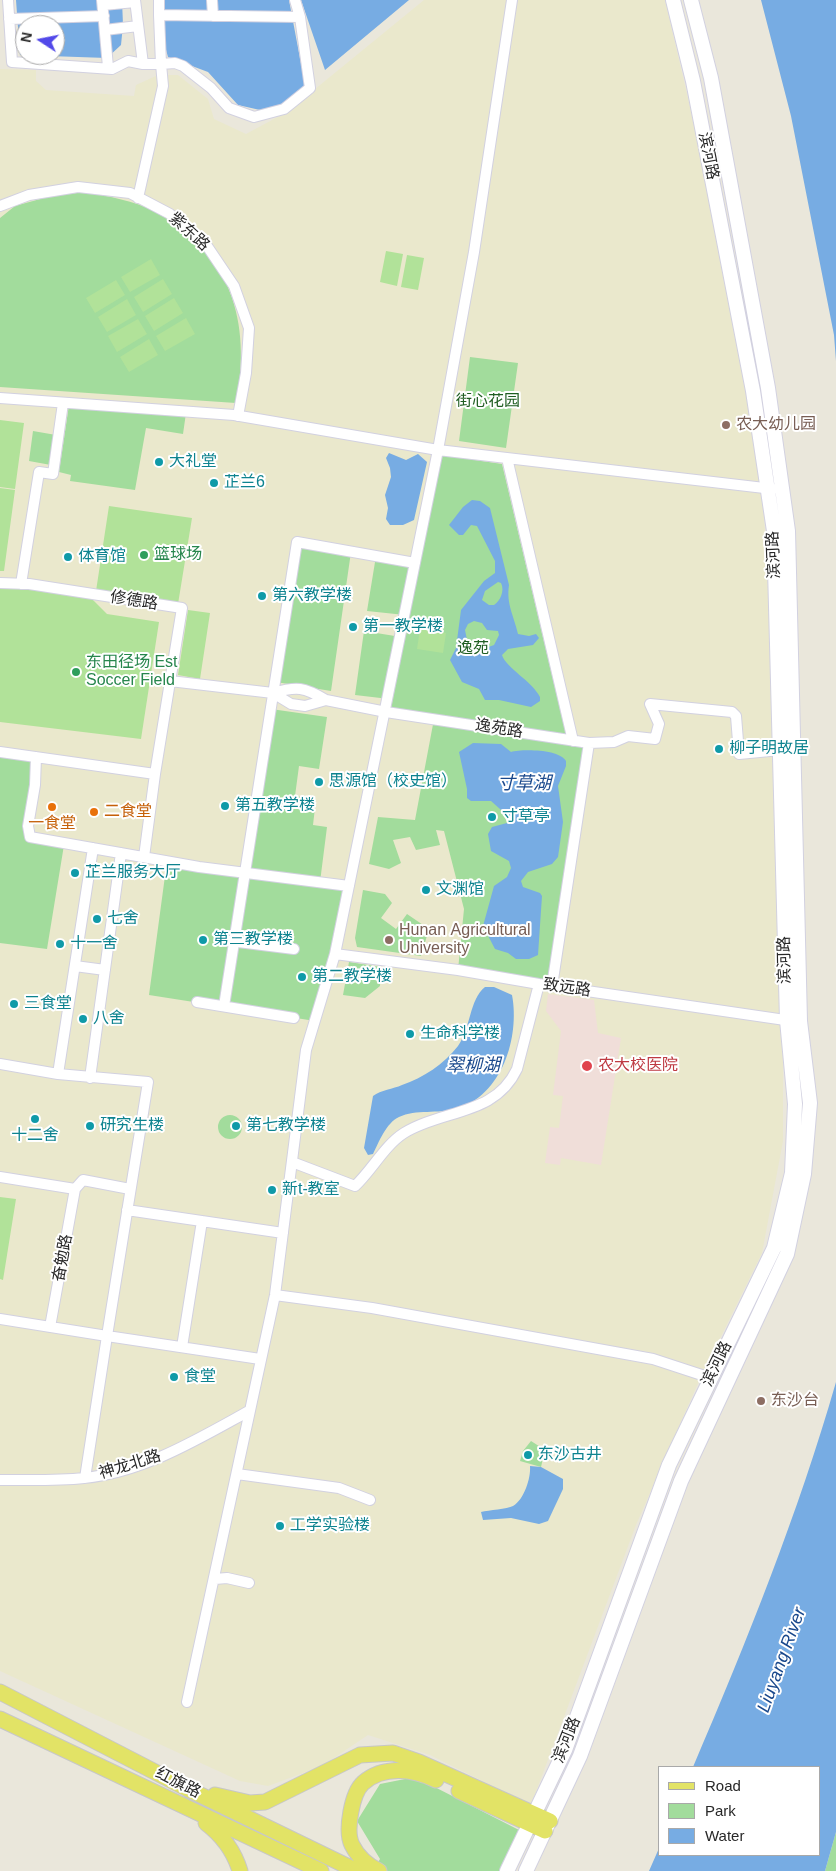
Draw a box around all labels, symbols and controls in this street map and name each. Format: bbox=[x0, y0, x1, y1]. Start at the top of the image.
north arrow bbox=[15, 15, 65, 65]
text: N bbox=[17, 31, 35, 44]
street label: 滨河路 bbox=[694, 131, 722, 181]
street label: 紫东路 bbox=[165, 209, 213, 255]
park label: 街心花园 bbox=[456, 392, 520, 412]
place label: 农大幼儿园 bbox=[736, 415, 816, 435]
marker: 农大幼儿园 bbox=[720, 419, 732, 431]
place label: 大礼堂 bbox=[169, 452, 217, 472]
marker: 大礼堂 bbox=[153, 456, 165, 468]
place label: 芷兰6 bbox=[224, 473, 265, 493]
marker: 芷兰6 bbox=[208, 477, 220, 489]
street label: 滨河路 bbox=[764, 531, 784, 579]
place label: 篮球场 bbox=[154, 545, 202, 565]
place label: 体育馆 bbox=[78, 547, 126, 567]
marker: 篮球场 bbox=[138, 549, 150, 561]
marker: 体育馆 bbox=[62, 551, 74, 563]
place label: 第六教学楼 bbox=[272, 586, 352, 606]
street label: 修德路 bbox=[109, 588, 159, 614]
marker: 第六教学楼 bbox=[256, 590, 268, 602]
place label: 第一教学楼 bbox=[363, 617, 443, 637]
marker: 第一教学楼 bbox=[347, 621, 359, 633]
park label: 逸苑 bbox=[457, 639, 489, 659]
place label: 东田径场 Est Soccer Field bbox=[86, 653, 178, 691]
marker: 东田径场 Est Soccer Field bbox=[70, 666, 82, 678]
street label: 逸苑路 bbox=[474, 716, 524, 742]
place label: 柳子明故居 bbox=[729, 739, 809, 759]
marker: 柳子明故居 bbox=[713, 743, 725, 755]
place label: 思源馆（校史馆） bbox=[329, 772, 457, 792]
water label: 寸草湖 bbox=[497, 773, 551, 795]
marker: 思源馆（校史馆） bbox=[313, 776, 325, 788]
place label: 第五教学楼 bbox=[235, 796, 315, 816]
marker: 第五教学楼 bbox=[219, 800, 231, 812]
marker: 一食堂 bbox=[46, 801, 58, 813]
place label: 二食堂 bbox=[104, 802, 152, 822]
marker: 二食堂 bbox=[88, 806, 100, 818]
place label: 寸草亭 bbox=[502, 807, 550, 827]
marker: 寸草亭 bbox=[486, 811, 498, 823]
place label: 一食堂 bbox=[28, 814, 76, 834]
place label: 芷兰服务大厅 bbox=[85, 863, 181, 883]
marker: 芷兰服务大厅 bbox=[69, 867, 81, 879]
place label: 文渊馆 bbox=[436, 880, 484, 900]
marker: 文渊馆 bbox=[420, 884, 432, 896]
place label: 七舍 bbox=[107, 909, 139, 929]
marker: 七舍 bbox=[91, 913, 103, 925]
place label: Hunan Agricultural University bbox=[399, 921, 531, 959]
place label: 第三教学楼 bbox=[213, 930, 293, 950]
place label: 十一舍 bbox=[70, 934, 118, 954]
marker: 第三教学楼 bbox=[197, 934, 209, 946]
marker: Hunan Agricultural University bbox=[383, 934, 395, 946]
street label: 滨河路 bbox=[775, 936, 795, 984]
marker: 十一舍 bbox=[54, 938, 66, 950]
place label: 第二教学楼 bbox=[312, 967, 392, 987]
marker: 第二教学楼 bbox=[296, 971, 308, 983]
street label: 致远路 bbox=[542, 975, 592, 1001]
place label: 三食堂 bbox=[24, 994, 72, 1014]
marker: 三食堂 bbox=[8, 998, 20, 1010]
place label: 八舍 bbox=[93, 1009, 125, 1029]
marker: 八舍 bbox=[77, 1013, 89, 1025]
place label: 生命科学楼 bbox=[420, 1024, 500, 1044]
marker: 生命科学楼 bbox=[404, 1028, 416, 1040]
water label: 翠柳湖 bbox=[446, 1055, 500, 1077]
place label: 农大校医院 bbox=[598, 1056, 678, 1076]
marker: 农大校医院 bbox=[580, 1059, 594, 1073]
marker: 十二舍 bbox=[29, 1113, 41, 1125]
place label: 研究生楼 bbox=[100, 1116, 164, 1136]
place label: 第七教学楼 bbox=[246, 1116, 326, 1136]
marker: 研究生楼 bbox=[84, 1120, 96, 1132]
marker: 第七教学楼 bbox=[230, 1120, 242, 1132]
place label: 十二舍 bbox=[11, 1126, 59, 1146]
place label: 新t-教室 bbox=[282, 1180, 340, 1200]
marker: 新t-教室 bbox=[266, 1184, 278, 1196]
street label: 奋勉路 bbox=[49, 1233, 77, 1283]
street label: 滨河路 bbox=[698, 1338, 736, 1390]
place label: 食堂 bbox=[184, 1367, 216, 1387]
marker: 食堂 bbox=[168, 1371, 180, 1383]
place label: 东沙台 bbox=[771, 1391, 819, 1411]
marker: 东沙台 bbox=[755, 1395, 767, 1407]
place label: 东沙古井 bbox=[538, 1445, 602, 1465]
street label: 神龙北路 bbox=[97, 1446, 163, 1484]
marker: 东沙古井 bbox=[522, 1449, 534, 1461]
place label: 工学实验楼 bbox=[290, 1516, 370, 1536]
marker: 工学实验楼 bbox=[274, 1520, 286, 1532]
water label: Liuyang River bbox=[753, 1605, 811, 1715]
street label: 滨河路 bbox=[549, 1714, 585, 1766]
street label: 红旗路 bbox=[152, 1764, 204, 1802]
legend bbox=[658, 1766, 821, 1856]
text: Road bbox=[705, 1777, 741, 1794]
text: Park bbox=[705, 1802, 736, 1819]
text: Water bbox=[705, 1827, 744, 1844]

